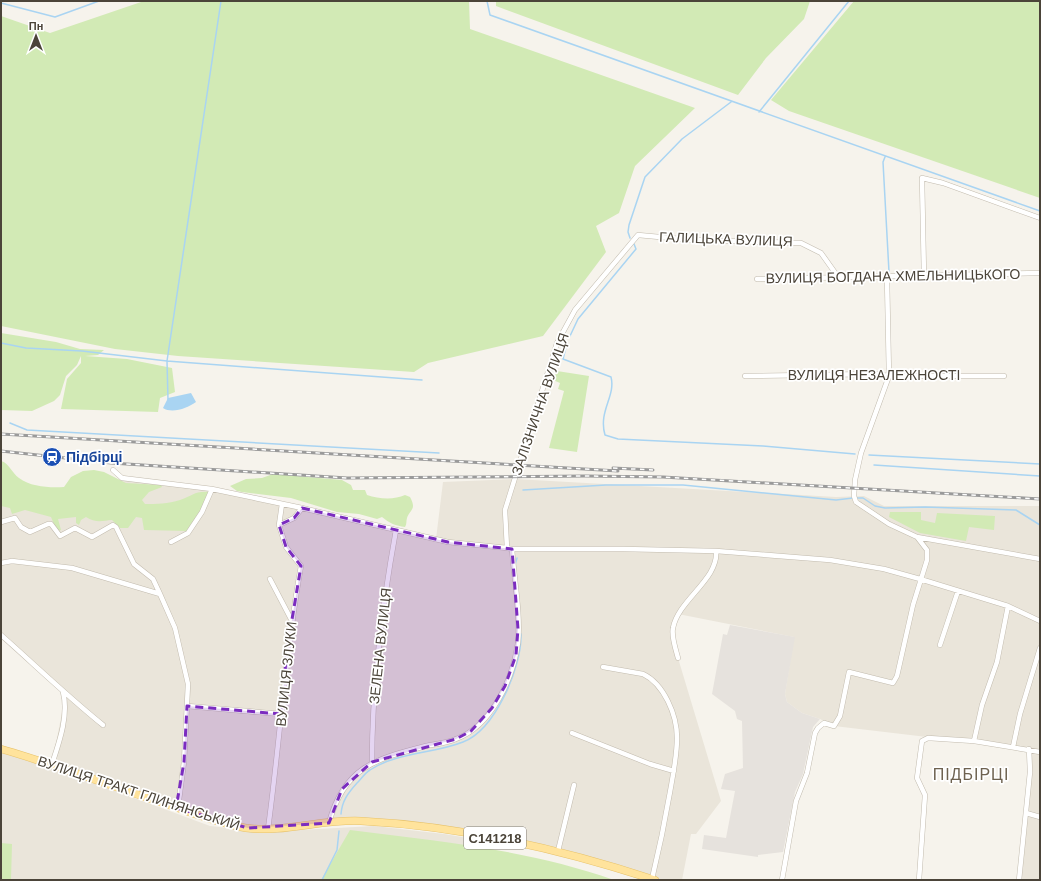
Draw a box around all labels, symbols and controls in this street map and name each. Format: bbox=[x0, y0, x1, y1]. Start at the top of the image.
north arrow bbox=[16, 16, 56, 56]
text: Пн bbox=[29, 20, 43, 32]
street label: ГАЛИЦЬКА ВУЛИЦЯ bbox=[659, 229, 793, 249]
street label: ВУЛИЦЯ БОГДАНА ХМЕЛЬНИЦЬКОГО bbox=[766, 266, 1021, 286]
street label: ЗАЛІЗНИЧНА ВУЛИЦЯ bbox=[508, 331, 572, 477]
street label: ВУЛИЦЯ НЕЗАЛЕЖНОСТІ bbox=[788, 367, 960, 383]
station icon: Підбірці bbox=[41, 446, 63, 468]
place label: Підбірці bbox=[66, 449, 122, 465]
street label: ЗЕЛЕНА ВУЛИЦЯ bbox=[366, 587, 394, 705]
street label: ВУЛИЦЯ ЗЛУКИ bbox=[273, 621, 299, 727]
street label: ВУЛИЦЯ ТРАКТ ГЛИНЯНСЬКИЙ bbox=[36, 752, 242, 833]
district label: ПІДБІРЦІ bbox=[933, 766, 1009, 783]
road number: С141218 bbox=[464, 827, 526, 849]

